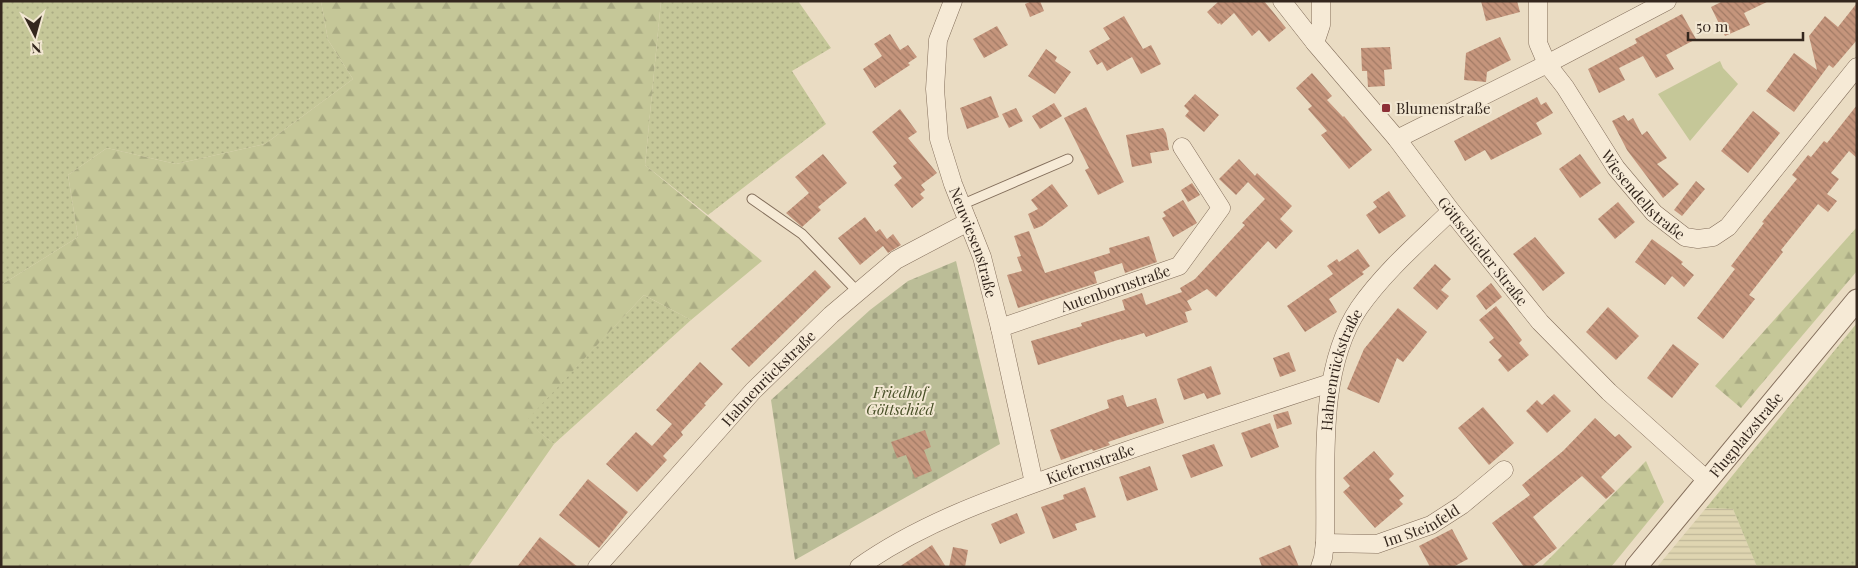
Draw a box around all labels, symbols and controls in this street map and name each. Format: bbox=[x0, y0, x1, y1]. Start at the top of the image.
north arrow bbox=[10, 10, 60, 60]
scale bar bbox=[1688, 10, 1803, 42]
text: 50 m bbox=[1696, 16, 1729, 36]
text: N bbox=[30, 38, 42, 58]
place label: Blumenstraße bbox=[1396, 98, 1491, 118]
marker: Blumenstraße bbox=[1380, 102, 1392, 114]
street label: Wiesendellstraße bbox=[1596, 145, 1690, 244]
street label: Neuwiesenstraße bbox=[945, 184, 1002, 300]
street label: Göttschieder Straße bbox=[1434, 192, 1533, 310]
street label: Autenbornstraße bbox=[1057, 260, 1173, 317]
street label: Hahnenrückstraße bbox=[1316, 305, 1366, 432]
street label: Hahnenrückstraße bbox=[717, 326, 820, 430]
park label: Friedhof Göttschied bbox=[866, 382, 935, 419]
street label: Flugplatzstraße bbox=[1705, 388, 1787, 481]
street label: Kiefernstraße bbox=[1043, 439, 1137, 488]
street label: Im Steinfeld bbox=[1380, 499, 1463, 551]

